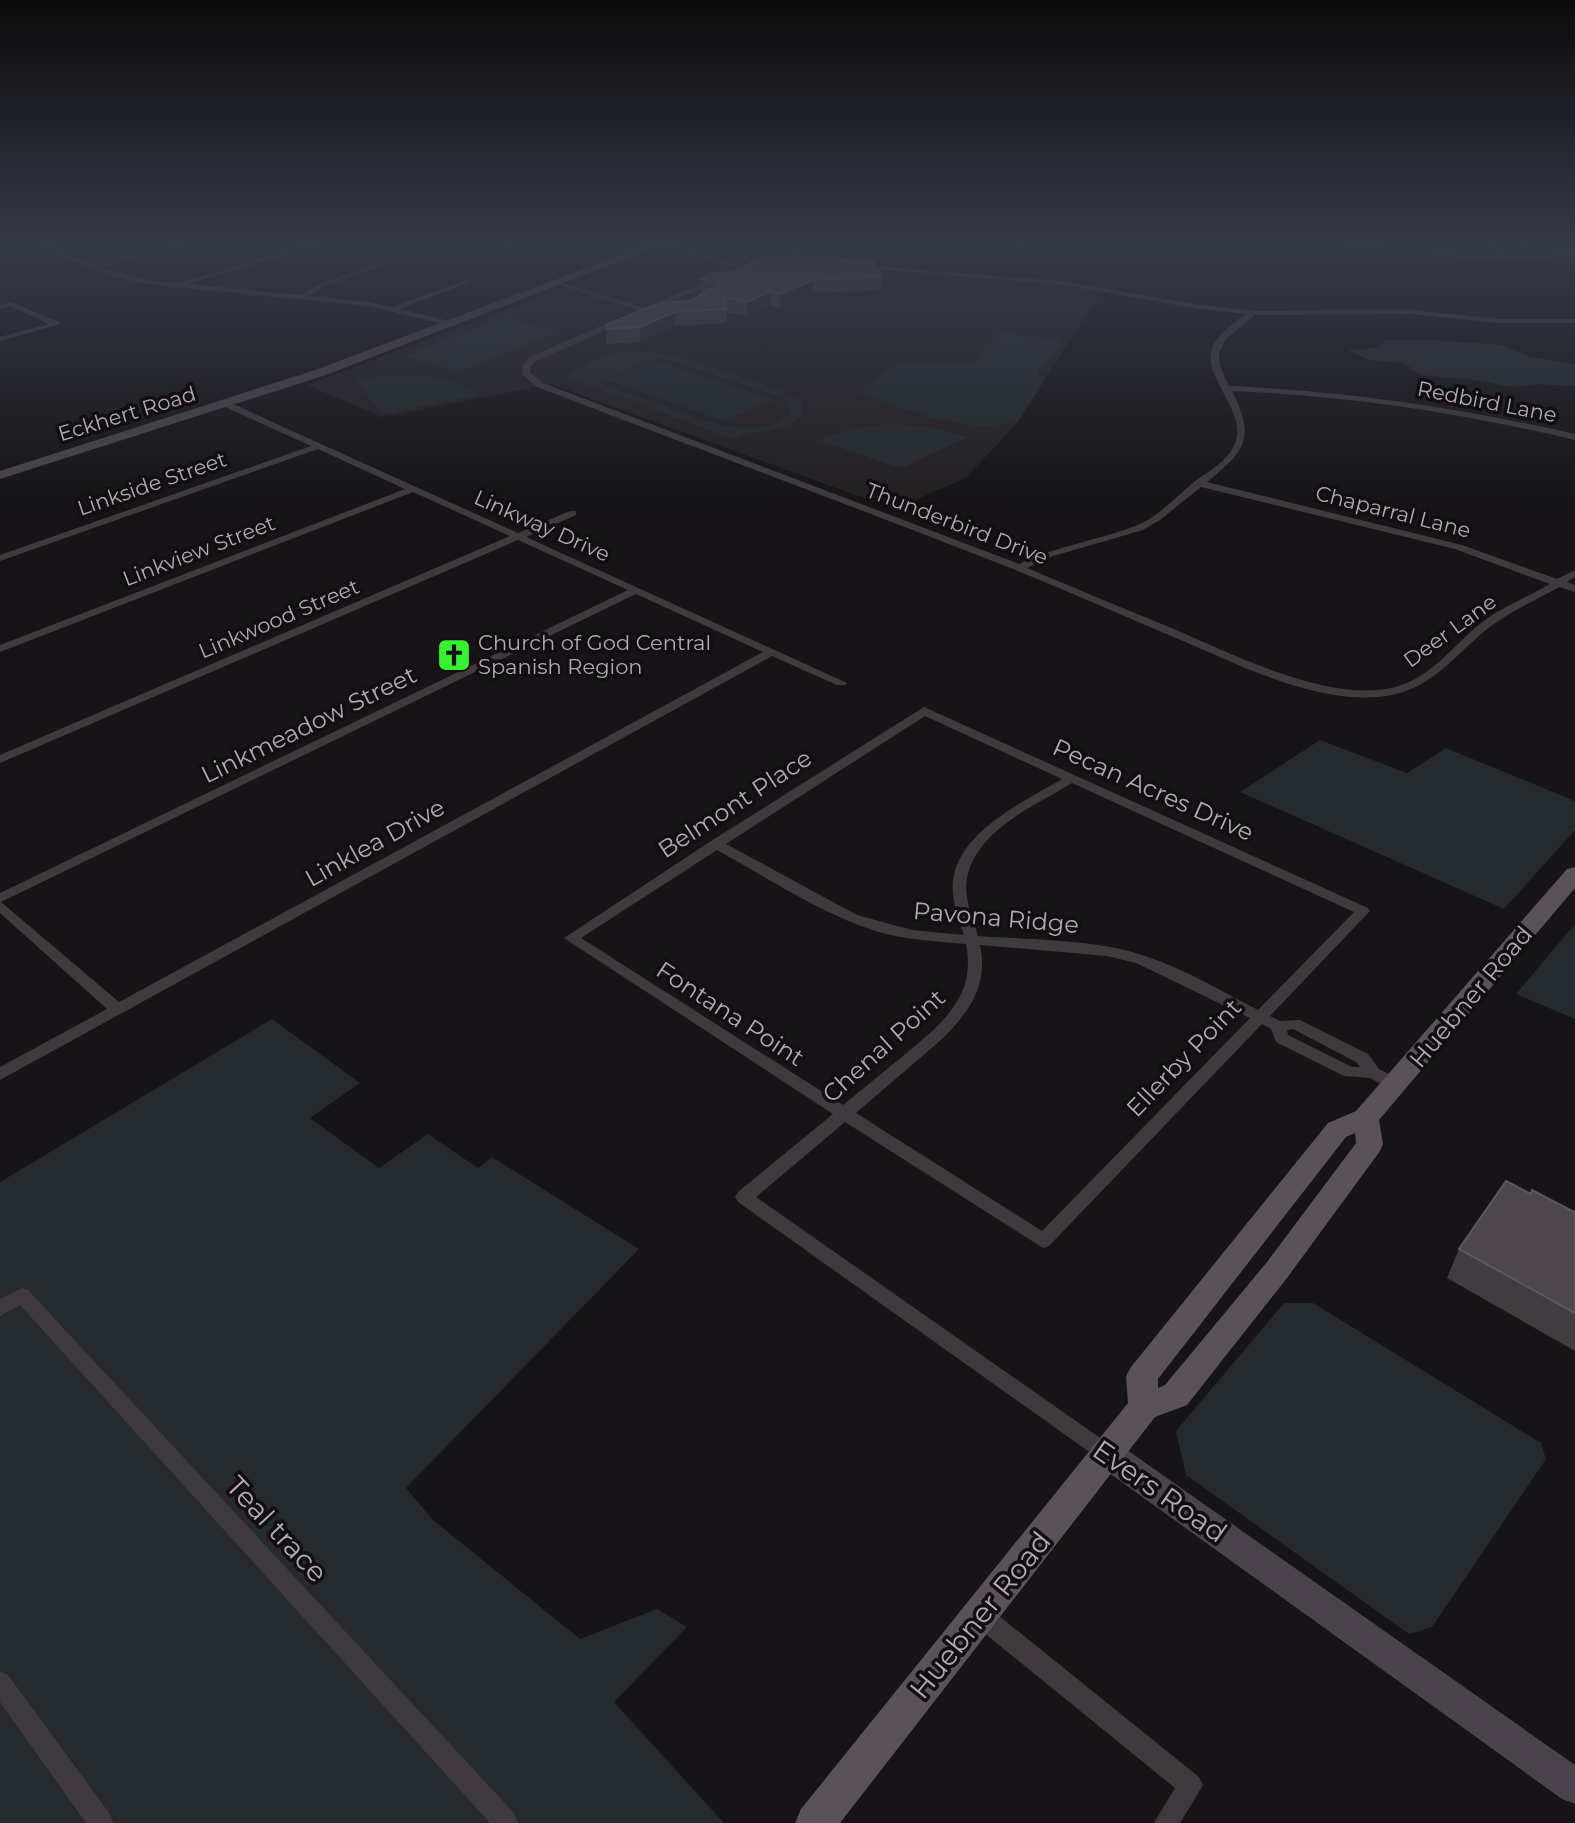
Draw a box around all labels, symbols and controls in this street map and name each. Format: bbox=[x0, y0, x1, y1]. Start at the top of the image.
street label: Redbird Lane bbox=[1415, 376, 1559, 427]
street label: Eckhert Road bbox=[55, 381, 199, 446]
street label: Linkside Street bbox=[74, 446, 230, 521]
street label: Thunderbird Drive bbox=[863, 477, 1052, 570]
street label: Chaparral Lane bbox=[1313, 480, 1473, 543]
street label: Linkway Drive bbox=[470, 484, 614, 567]
street label: Linkview Street bbox=[119, 510, 279, 591]
street label: Linkwood Street bbox=[195, 573, 363, 664]
street label: Deer Lane bbox=[1399, 589, 1501, 673]
place label: Church of God Central Spanish Region bbox=[478, 630, 711, 679]
church icon: Church of God Central Spanish Region bbox=[435, 636, 473, 674]
street label: Linkmeadow Street bbox=[197, 660, 421, 789]
street label: Pecan Acres Drive bbox=[1048, 732, 1258, 847]
street label: Belmont Place bbox=[652, 743, 817, 864]
street label: Linklea Drive bbox=[300, 792, 450, 893]
street label: Pavona Ridge bbox=[912, 896, 1080, 939]
street label: Huebner Road bbox=[1403, 920, 1538, 1073]
street label: Fontana Point bbox=[651, 955, 810, 1072]
street label: Chenal Point bbox=[816, 983, 951, 1108]
street label: Ellerby Point bbox=[1120, 993, 1247, 1123]
street label: Evers Road bbox=[1087, 1432, 1233, 1550]
street label: Teal trace bbox=[219, 1469, 335, 1589]
street label: Huebner Road bbox=[902, 1525, 1058, 1705]

